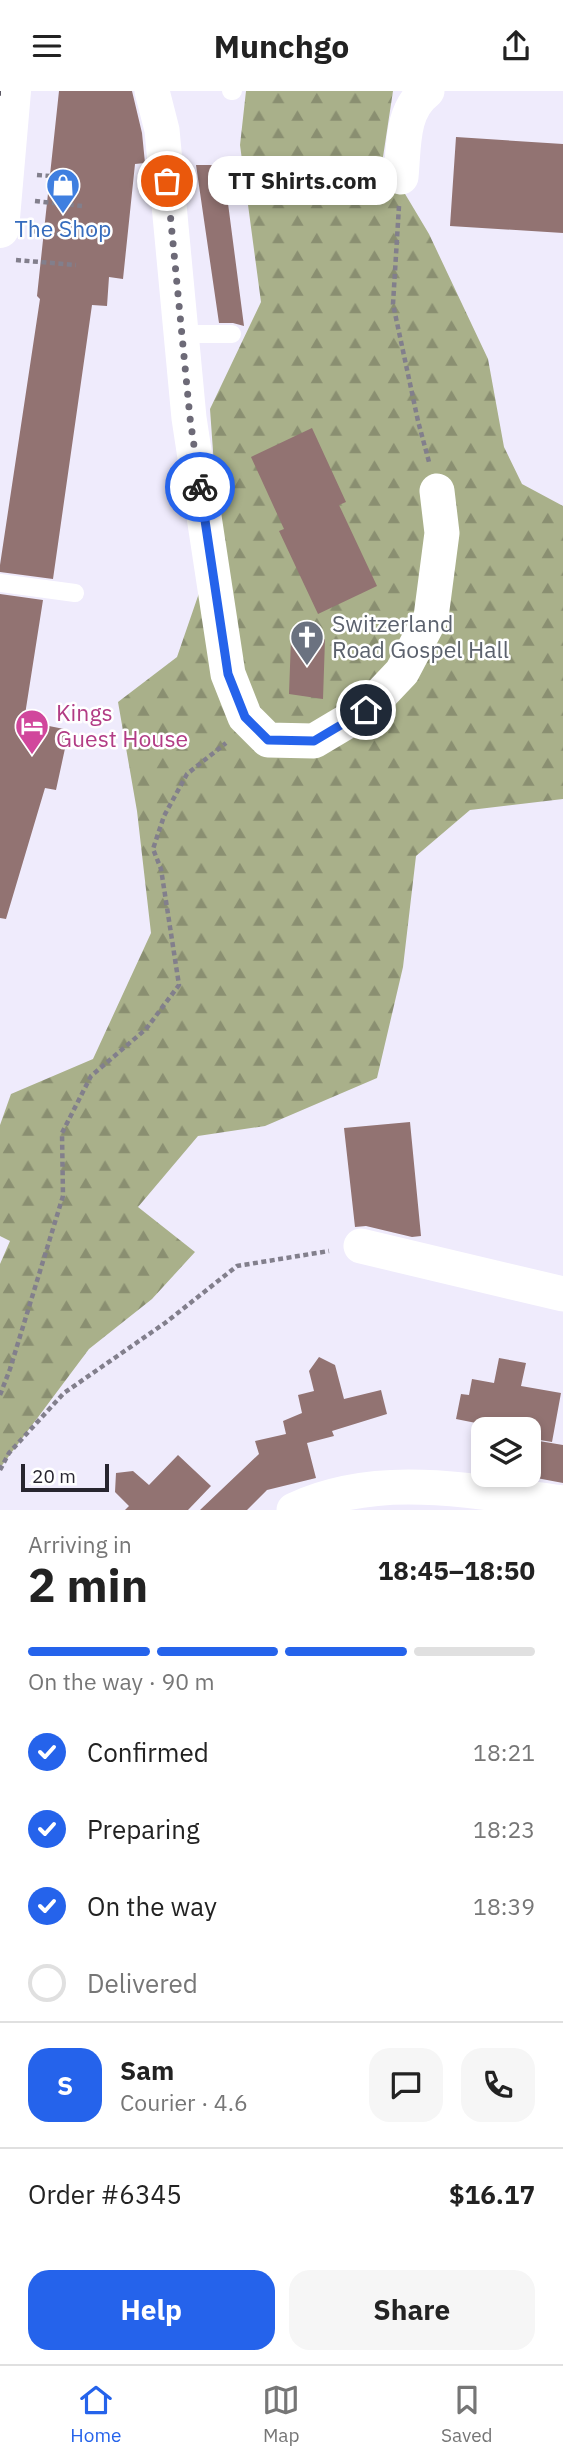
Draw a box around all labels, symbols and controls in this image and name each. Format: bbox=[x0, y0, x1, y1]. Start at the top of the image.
text: Munchgo bbox=[214, 25, 349, 67]
icon: menu bbox=[28, 27, 66, 65]
icon: share bbox=[497, 27, 535, 65]
pin bbox=[137, 151, 197, 211]
callout: TT Shirts.com bbox=[209, 157, 398, 205]
icon: bag bbox=[148, 162, 186, 200]
text: TT Shirts.com bbox=[228, 165, 377, 195]
shop icon: The Shop bbox=[44, 166, 82, 215]
place label: The Shop bbox=[15, 213, 111, 243]
courier bbox=[165, 452, 235, 522]
icon: bike bbox=[181, 468, 219, 506]
place label: Switzerland Road Gospel Hall bbox=[332, 608, 509, 664]
church icon: Switzerland Road Gospel Hall bbox=[288, 618, 326, 667]
pin bbox=[336, 680, 396, 740]
icon: home bbox=[347, 691, 385, 729]
place label: Kings Guest House bbox=[56, 697, 188, 753]
hotel icon: Kings Guest House bbox=[13, 707, 51, 756]
map controls bbox=[471, 1417, 541, 1487]
button: layers bbox=[471, 1417, 541, 1487]
scale bar bbox=[21, 1461, 108, 1493]
text: 20 m bbox=[32, 1464, 76, 1488]
text: Arriving in bbox=[28, 1529, 132, 1559]
text: 18:45–18:50 bbox=[378, 1553, 535, 1587]
text: 2 min bbox=[28, 1555, 148, 1615]
text: On the way · 90 m bbox=[28, 1666, 215, 1696]
icon: check bbox=[28, 1733, 66, 1771]
text: Confirmed bbox=[87, 1735, 209, 1769]
text: 18:21 bbox=[473, 1737, 535, 1767]
icon: check bbox=[28, 1810, 66, 1848]
text: Preparing bbox=[87, 1812, 200, 1846]
text: 18:23 bbox=[473, 1814, 535, 1844]
icon: check bbox=[28, 1887, 66, 1925]
text: On the way bbox=[87, 1889, 217, 1923]
text: 18:39 bbox=[473, 1891, 535, 1921]
text: Delivered bbox=[87, 1966, 198, 2000]
button: chat bbox=[369, 2048, 443, 2122]
button: phone bbox=[461, 2048, 535, 2122]
text: Sam bbox=[120, 2053, 174, 2087]
text: S bbox=[57, 2068, 73, 2102]
text: Courier · 4.6 bbox=[120, 2087, 248, 2117]
text: Order #6345 bbox=[28, 2177, 182, 2211]
text: $16.17 bbox=[449, 2177, 535, 2211]
button: Help bbox=[28, 2270, 275, 2350]
button: Share bbox=[289, 2270, 535, 2350]
tab: Home bbox=[70, 2381, 121, 2447]
tab: Map bbox=[262, 2381, 300, 2447]
tab: Saved bbox=[441, 2381, 493, 2447]

